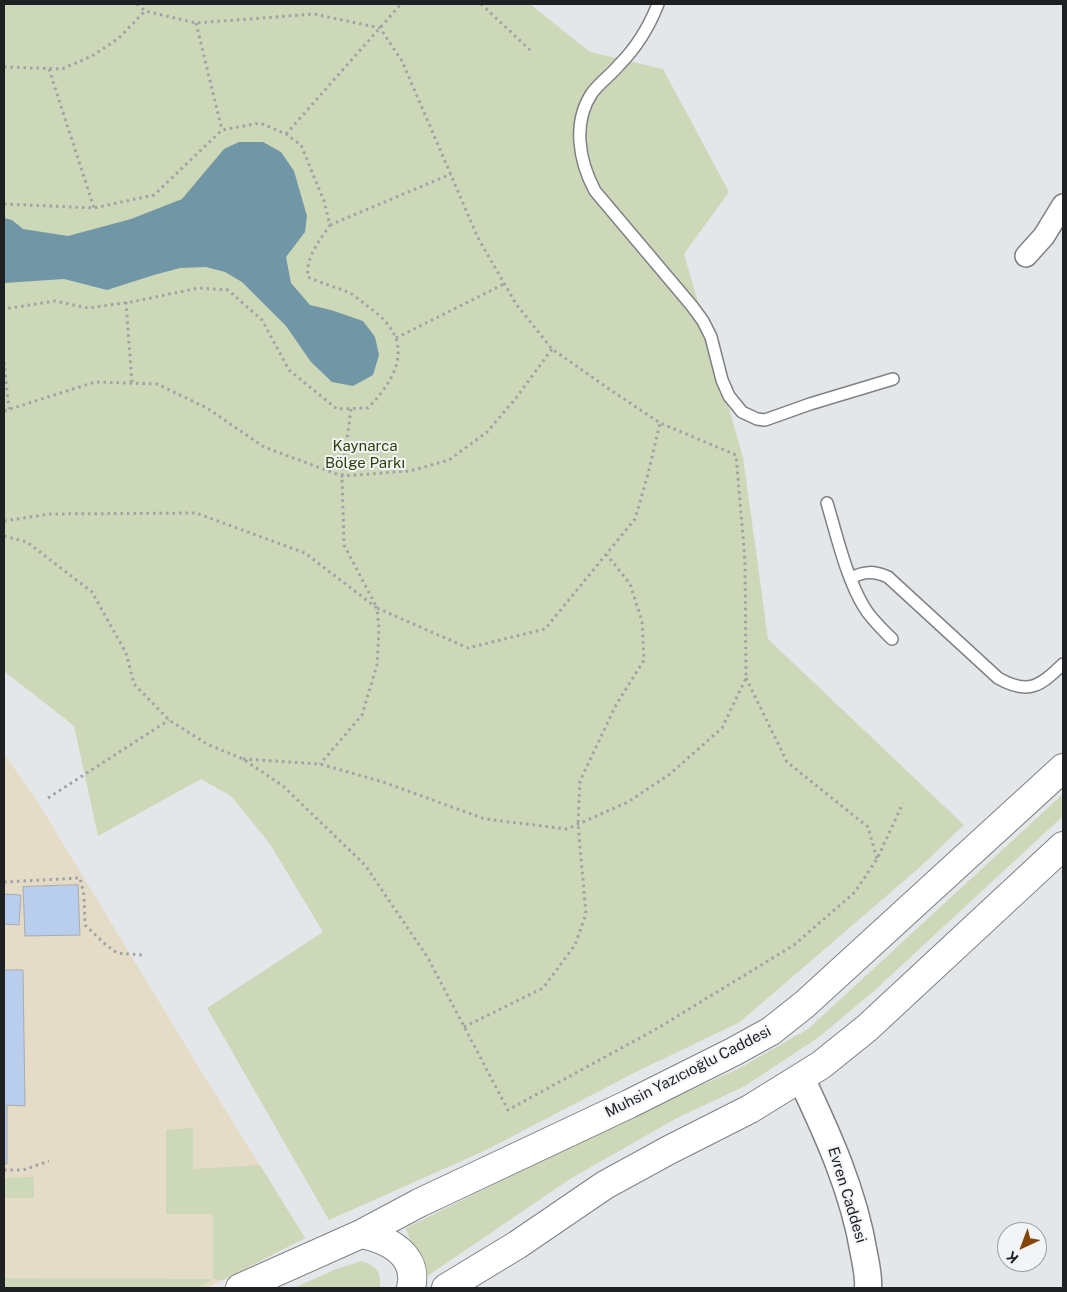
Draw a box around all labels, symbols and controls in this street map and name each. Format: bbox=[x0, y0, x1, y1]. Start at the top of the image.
park label: Kaynarca Bölge Parkı bbox=[325, 437, 405, 472]
street label: Muhsin Yazıcıoğlu Caddesi bbox=[602, 1022, 774, 1122]
street label: Evren Caddesi bbox=[824, 1145, 870, 1245]
north arrow bbox=[997, 1222, 1047, 1272]
text: K bbox=[1003, 1248, 1022, 1267]

